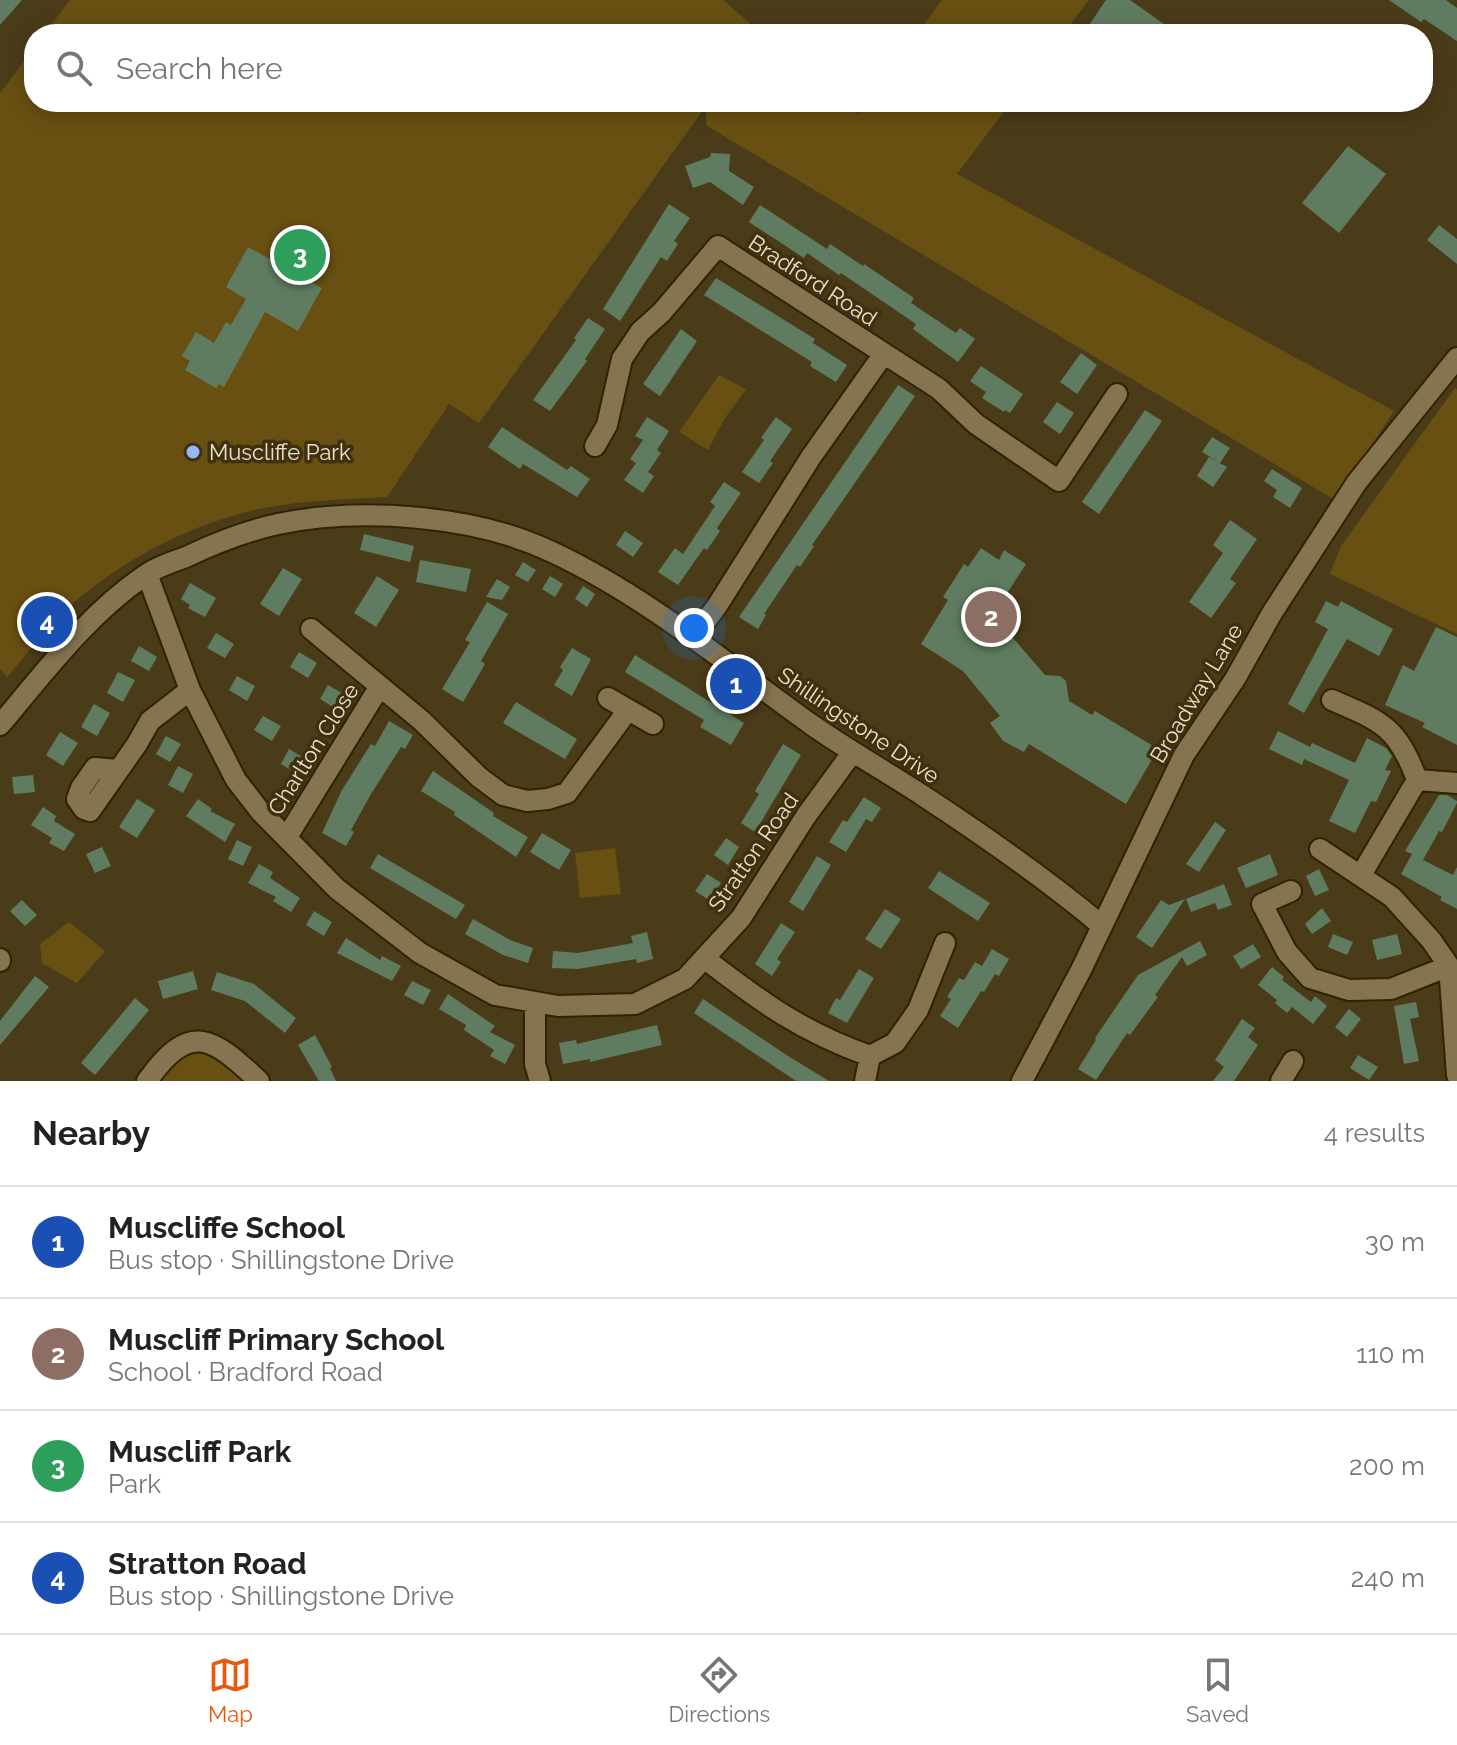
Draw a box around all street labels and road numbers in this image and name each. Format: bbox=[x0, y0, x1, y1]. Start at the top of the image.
street label: Bradford Road bbox=[744, 229, 882, 331]
street label: Broadway Lane bbox=[1144, 619, 1248, 767]
street label: Shillingstone Drive bbox=[773, 661, 945, 789]
street label: Charlton Close bbox=[262, 678, 364, 820]
street label: Stratton Road bbox=[703, 788, 803, 916]

